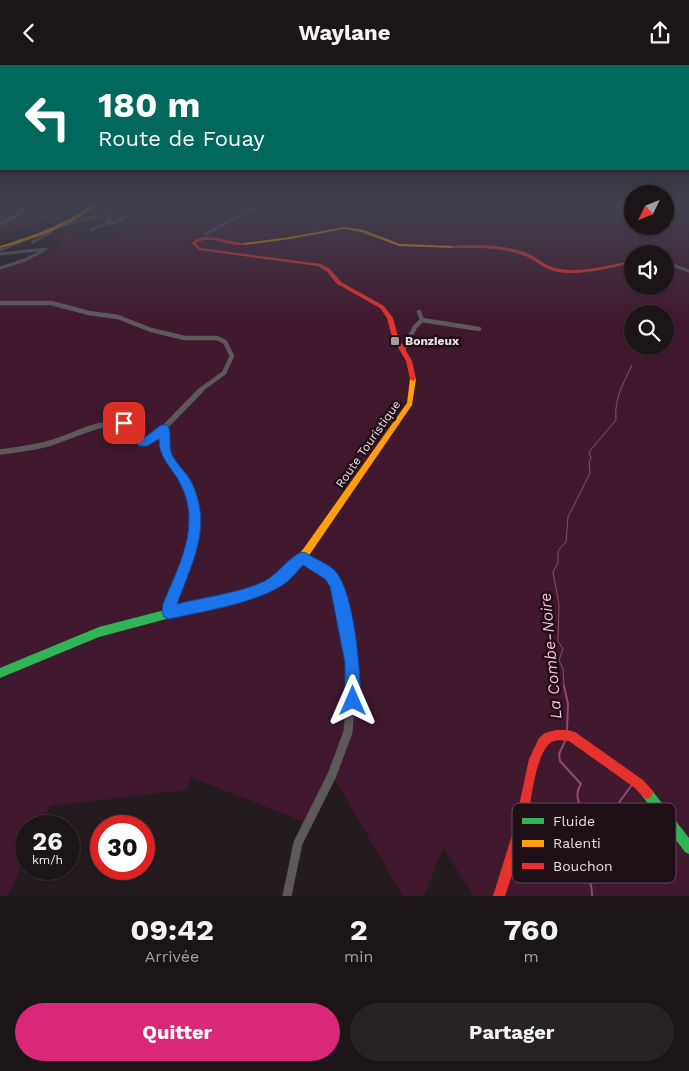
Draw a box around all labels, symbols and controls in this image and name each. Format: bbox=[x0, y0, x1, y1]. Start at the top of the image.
icon: back bbox=[15, 19, 43, 47]
icon: share bbox=[646, 19, 674, 47]
text: Waylane bbox=[299, 20, 390, 45]
text: 180 m bbox=[98, 84, 201, 126]
icon: left bbox=[15, 85, 80, 150]
text: Route de Fouay bbox=[98, 126, 265, 151]
north arrow bbox=[624, 185, 674, 235]
map controls bbox=[624, 185, 674, 355]
button: sound bbox=[624, 245, 674, 295]
button: search bbox=[624, 305, 674, 355]
place label: Bonzieux bbox=[405, 334, 459, 348]
marker: Bonzieux bbox=[389, 335, 401, 347]
street label: Route Touristique bbox=[333, 398, 403, 490]
pin bbox=[103, 402, 145, 444]
icon: arrive bbox=[110, 409, 138, 437]
water label: La Combe-Noire bbox=[536, 592, 565, 720]
position arrow bbox=[326, 674, 378, 726]
legend bbox=[512, 803, 676, 883]
text: Fluide bbox=[553, 813, 595, 829]
speed limit sign: 30 bbox=[90, 815, 155, 880]
text: 26 bbox=[32, 827, 63, 856]
text: Ralenti bbox=[553, 835, 601, 851]
text: km/h bbox=[32, 853, 63, 867]
text: Bouchon bbox=[553, 858, 613, 874]
text: 09:42 bbox=[130, 912, 214, 947]
text: 2 bbox=[350, 912, 368, 947]
text: 760 bbox=[504, 912, 559, 947]
text: Arrivée bbox=[145, 947, 199, 966]
text: min bbox=[344, 947, 373, 966]
text: m bbox=[524, 947, 539, 966]
button: Quitter bbox=[15, 1003, 340, 1061]
button: Partager bbox=[350, 1003, 674, 1061]

